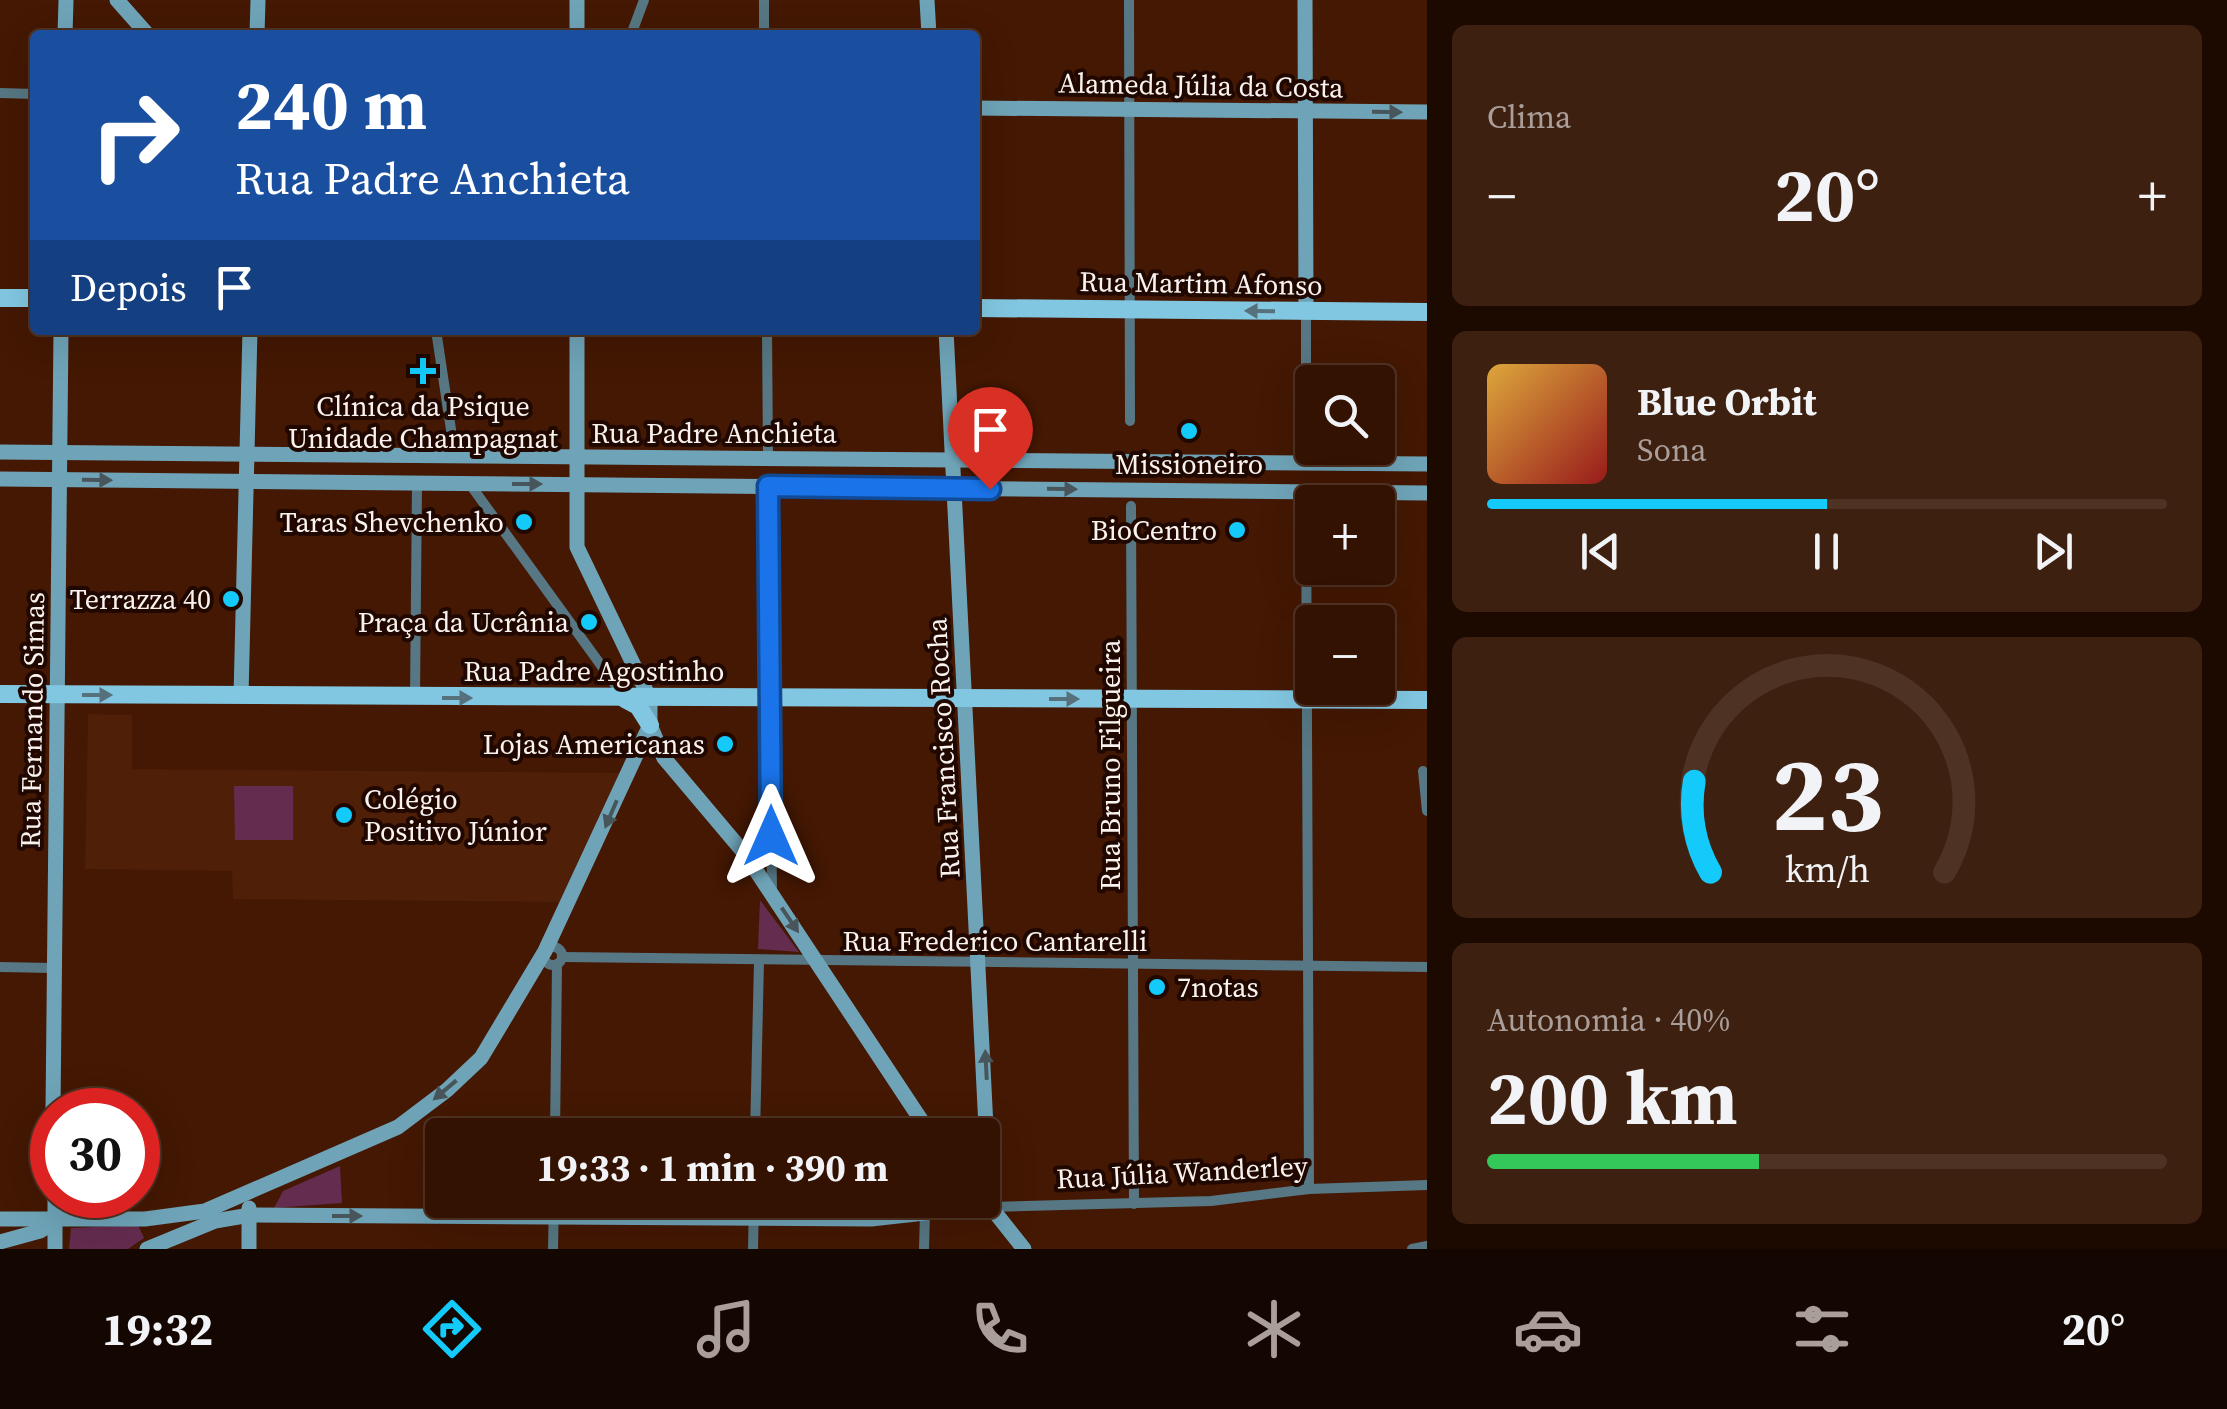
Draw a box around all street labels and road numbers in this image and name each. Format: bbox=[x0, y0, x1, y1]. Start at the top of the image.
street label: Alameda Júlia da Costa bbox=[1058, 64, 1345, 106]
street label: Rua Martim Afonso bbox=[1079, 262, 1323, 304]
street label: Rua Padre Anchieta bbox=[591, 414, 838, 452]
street label: Rua Fernando Simas bbox=[11, 592, 53, 848]
street label: Rua Francisco Rocha bbox=[917, 616, 969, 879]
street label: Rua Bruno Filgueira bbox=[1091, 639, 1129, 890]
street label: Rua Padre Agostinho bbox=[464, 652, 724, 690]
street label: Rua Frederico Cantarelli bbox=[843, 922, 1147, 960]
street label: Rua Júlia Wanderley bbox=[1055, 1146, 1309, 1198]

